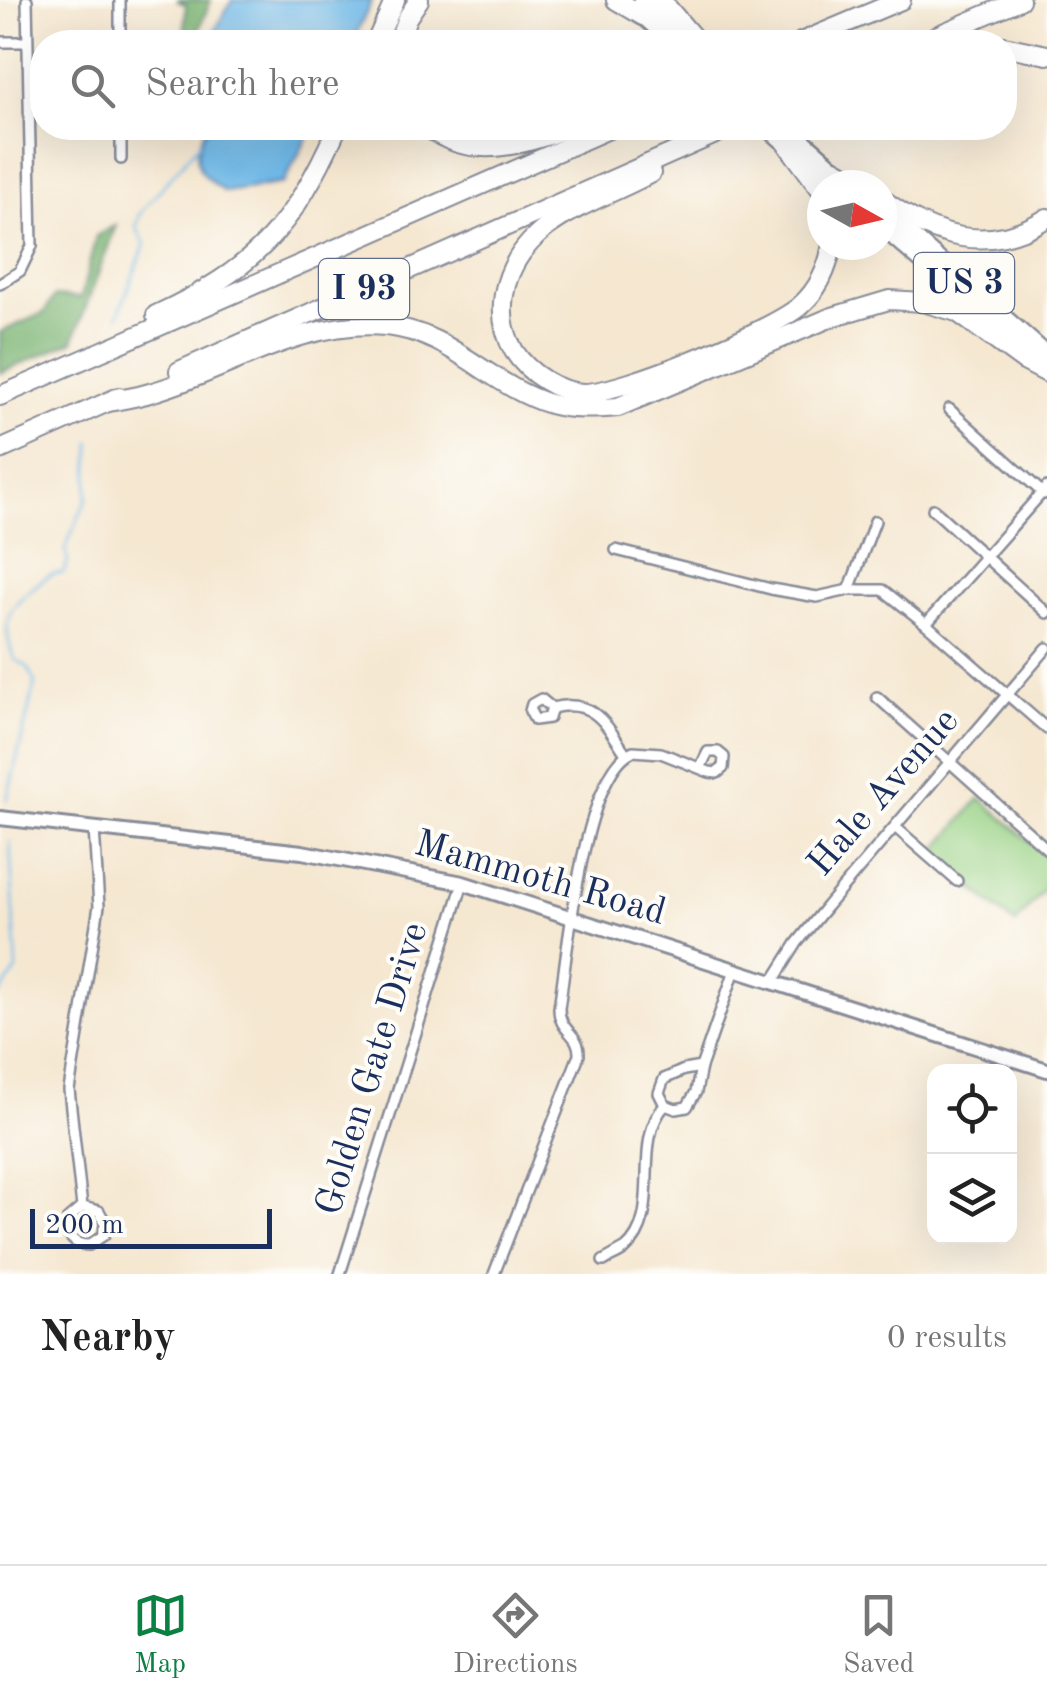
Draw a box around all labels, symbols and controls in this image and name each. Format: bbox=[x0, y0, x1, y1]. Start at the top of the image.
search box bbox=[30, 30, 1017, 140]
icon: search bbox=[65, 58, 120, 113]
text: Search here bbox=[145, 66, 340, 104]
north arrow bbox=[807, 170, 897, 260]
road number: US 3 bbox=[914, 253, 1014, 313]
road number: I 93 bbox=[319, 259, 409, 319]
street label: Hale Avenue bbox=[801, 702, 967, 884]
street label: Mammoth Road bbox=[410, 825, 670, 933]
street label: Golden Gate Drive bbox=[310, 918, 436, 1220]
map controls bbox=[927, 1064, 1017, 1244]
button: locate bbox=[927, 1064, 1017, 1154]
button: layers bbox=[927, 1154, 1017, 1244]
scale bar bbox=[30, 1204, 272, 1248]
text: 200 m bbox=[45, 1212, 124, 1240]
text: Nearby bbox=[40, 1318, 176, 1360]
text: 0 results bbox=[887, 1323, 1007, 1355]
tab: Map bbox=[133, 1588, 188, 1683]
tab: Directions bbox=[453, 1588, 578, 1683]
tab: Saved bbox=[843, 1588, 914, 1683]

